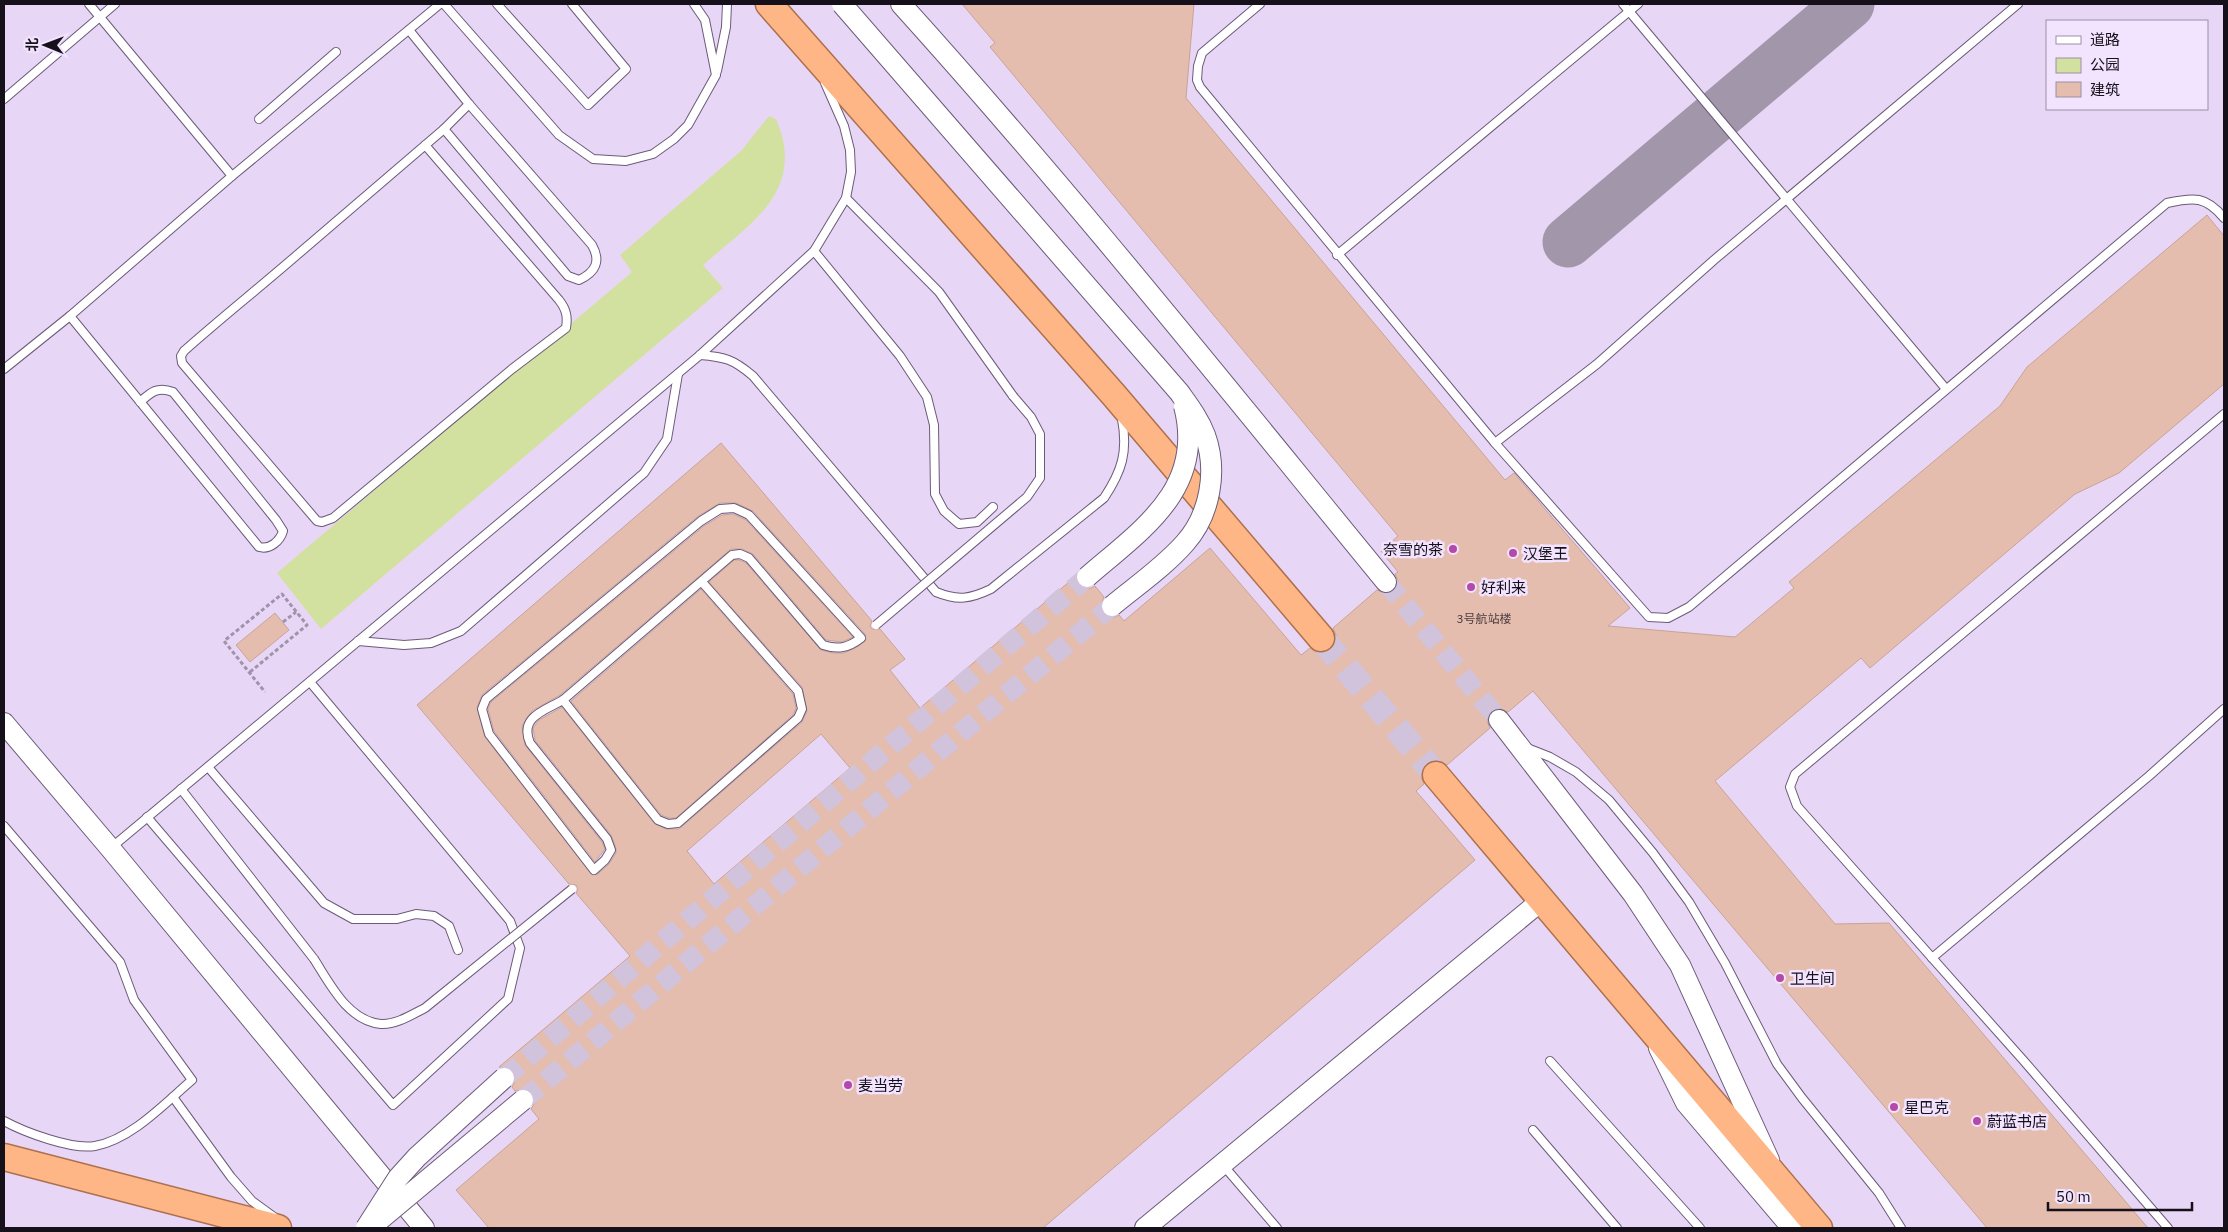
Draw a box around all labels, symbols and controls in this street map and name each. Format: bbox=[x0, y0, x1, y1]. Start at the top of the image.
north arrow bbox=[20, 20, 70, 70]
legend bbox=[2046, 20, 2208, 110]
text: 道路 bbox=[2090, 30, 2120, 49]
text: 北 bbox=[23, 38, 41, 52]
text: 公园 bbox=[2090, 55, 2120, 74]
text: 建筑 bbox=[2090, 80, 2120, 99]
place label: 奈雪的茶 bbox=[1383, 540, 1443, 559]
marker: 奈雪的茶 bbox=[1447, 543, 1459, 555]
place label: 汉堡王 bbox=[1523, 544, 1568, 563]
marker: 汉堡王 bbox=[1507, 547, 1519, 559]
place label: 好利来 bbox=[1481, 578, 1526, 597]
marker: 好利来 bbox=[1465, 581, 1477, 593]
house number: 3号航站楼 bbox=[1456, 611, 1512, 626]
place label: 卫生间 bbox=[1790, 969, 1835, 988]
marker: 卫生间 bbox=[1774, 972, 1786, 984]
place label: 麦当劳 bbox=[858, 1076, 903, 1095]
marker: 麦当劳 bbox=[842, 1079, 854, 1091]
place label: 星巴克 bbox=[1904, 1098, 1949, 1117]
marker: 星巴克 bbox=[1888, 1101, 1900, 1113]
place label: 蔚蓝书店 bbox=[1987, 1112, 2047, 1131]
marker: 蔚蓝书店 bbox=[1971, 1115, 1983, 1127]
scale bar bbox=[2048, 1180, 2192, 1212]
text: 50 m bbox=[2056, 1187, 2091, 1206]

